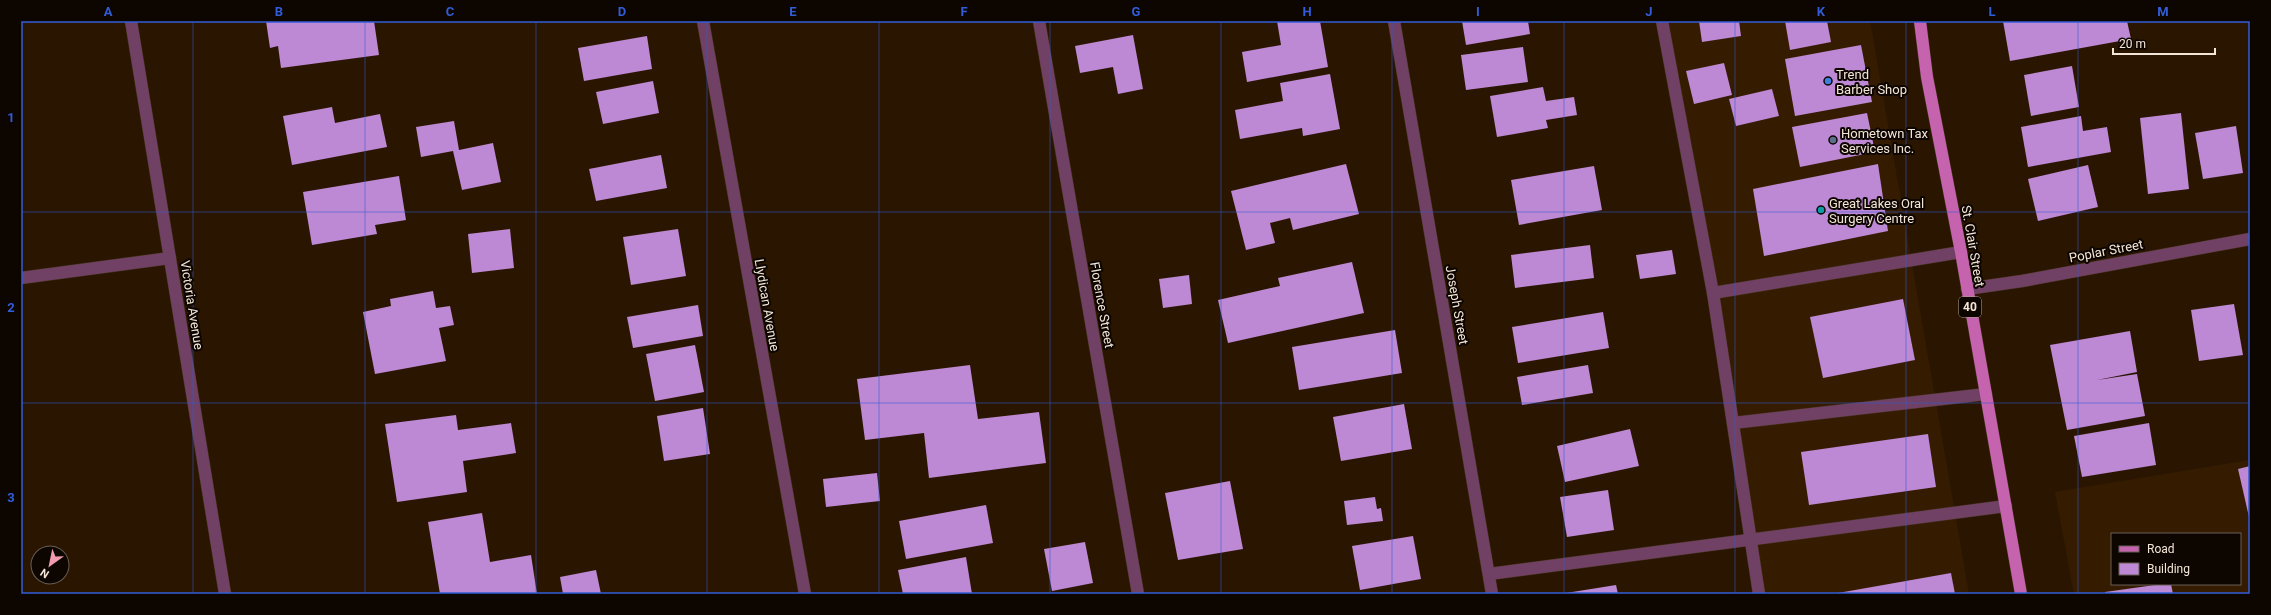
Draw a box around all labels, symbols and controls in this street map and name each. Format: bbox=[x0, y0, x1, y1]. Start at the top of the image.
text: A bbox=[104, 4, 113, 19]
text: B bbox=[275, 4, 283, 19]
text: C bbox=[446, 4, 455, 19]
text: D bbox=[618, 4, 626, 19]
text: E bbox=[789, 4, 797, 19]
text: F bbox=[960, 4, 968, 19]
text: G bbox=[1132, 4, 1141, 19]
text: H bbox=[1302, 4, 1312, 19]
text: I bbox=[1476, 4, 1480, 19]
text: J bbox=[1645, 4, 1653, 19]
text: K bbox=[1817, 4, 1826, 19]
text: L bbox=[1988, 4, 1996, 19]
text: M bbox=[2157, 4, 2169, 19]
scale bar bbox=[2113, 30, 2215, 56]
text: 20 m bbox=[2119, 37, 2146, 51]
place label: Trend Barber Shop bbox=[1836, 67, 1907, 97]
marker: Trend Barber Shop bbox=[1823, 76, 1833, 86]
text: 1 bbox=[7, 110, 15, 125]
place label: Hometown Tax Services Inc. bbox=[1841, 126, 1929, 156]
marker: Hometown Tax Services Inc. bbox=[1828, 135, 1838, 145]
place label: Great Lakes Oral Surgery Centre bbox=[1829, 196, 1924, 226]
street label: St. Clair Street bbox=[1958, 204, 1988, 288]
marker: Great Lakes Oral Surgery Centre bbox=[1816, 205, 1826, 215]
street label: Poplar Street bbox=[2068, 236, 2144, 266]
street label: Llydican Avenue bbox=[751, 258, 783, 352]
street label: Victoria Avenue bbox=[178, 259, 206, 351]
street label: Florence Street bbox=[1087, 261, 1117, 349]
street label: Joseph Street bbox=[1443, 264, 1471, 346]
road number: 40 bbox=[1959, 297, 1981, 317]
text: 2 bbox=[7, 300, 15, 315]
text: 3 bbox=[7, 490, 15, 505]
legend bbox=[2111, 533, 2241, 585]
text: Road bbox=[2147, 542, 2175, 556]
north arrow bbox=[30, 545, 70, 585]
text: Building bbox=[2147, 562, 2190, 576]
text: N bbox=[38, 565, 52, 581]

